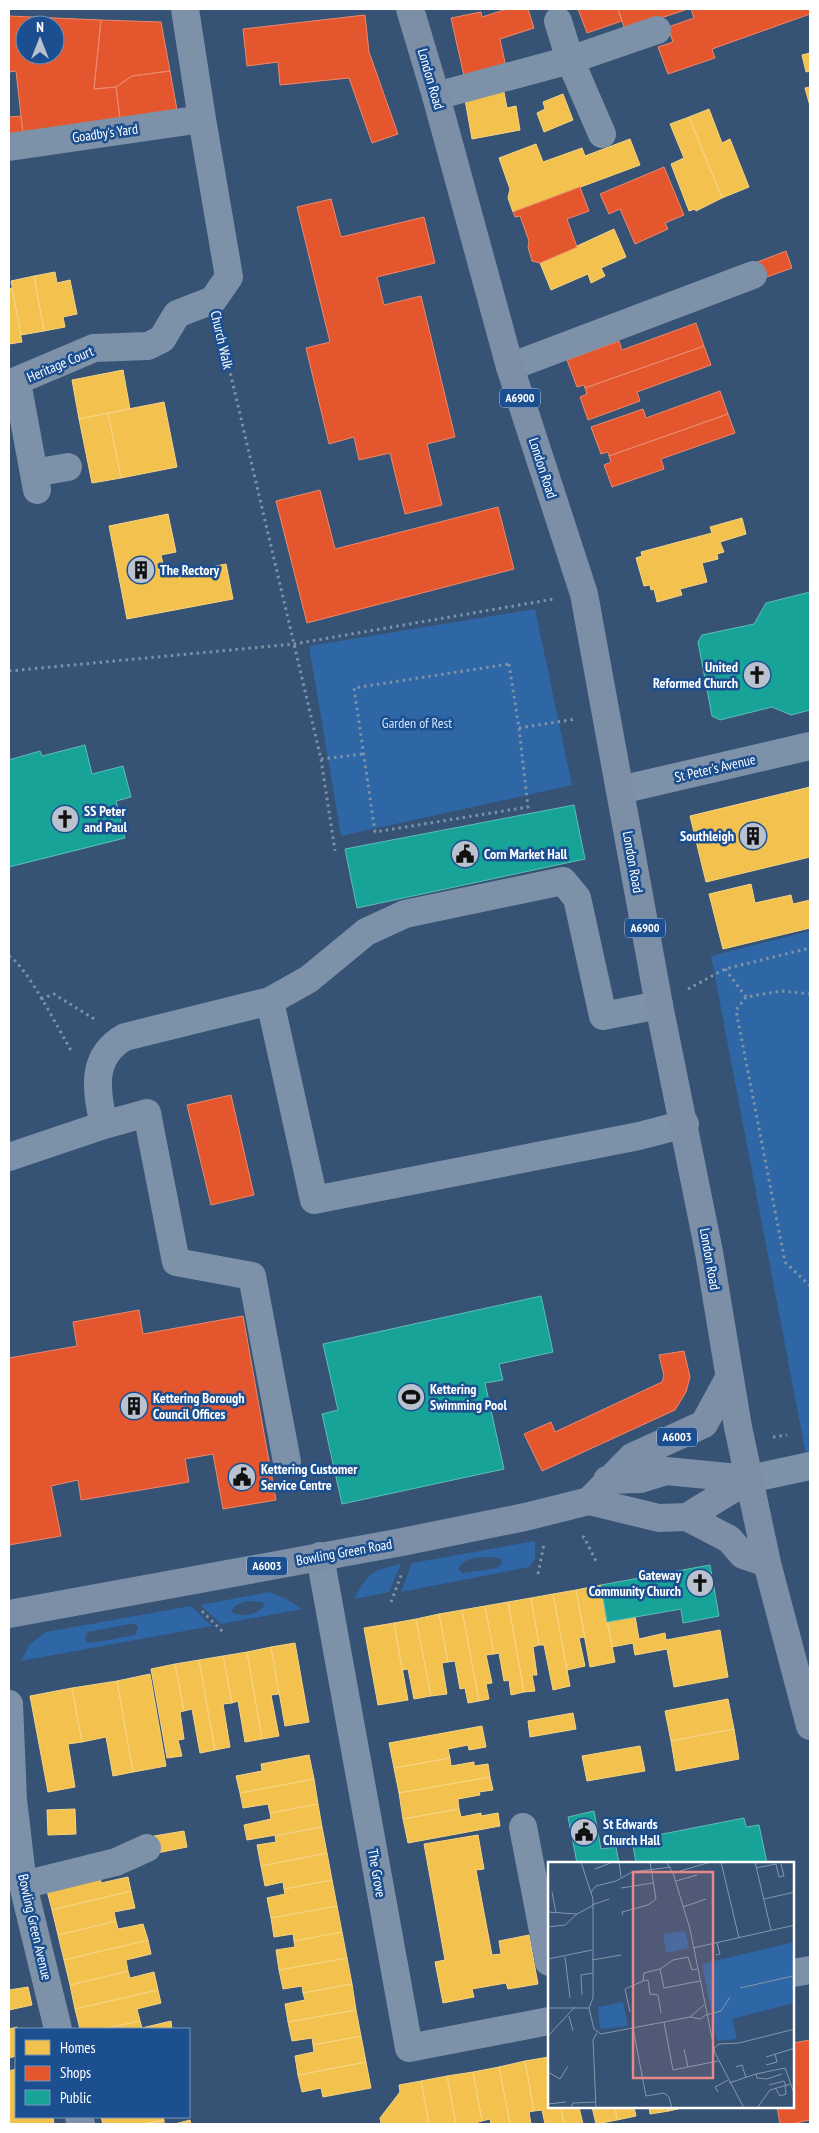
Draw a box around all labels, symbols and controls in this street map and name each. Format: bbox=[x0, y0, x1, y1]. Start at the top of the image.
north arrow bbox=[15, 15, 65, 65]
text: N bbox=[36, 18, 44, 36]
street label: London Road bbox=[414, 46, 448, 112]
street label: Goadby's Yard bbox=[71, 119, 139, 147]
street label: Church Walk bbox=[207, 309, 238, 372]
street label: Heritage Court bbox=[24, 342, 96, 386]
road number: A6900 bbox=[500, 388, 540, 408]
street label: London Road bbox=[525, 435, 561, 501]
building icon: The Rectory bbox=[126, 555, 156, 585]
place label: The Rectory bbox=[160, 561, 220, 579]
place label: United Reformed Church bbox=[653, 658, 738, 692]
church icon: United Reformed Church bbox=[742, 660, 772, 690]
park label: Garden of Rest bbox=[382, 714, 452, 732]
street label: St Peter's Avenue bbox=[673, 750, 757, 786]
place label: SS Peter and Paul bbox=[84, 802, 128, 836]
church icon: SS Peter and Paul bbox=[50, 804, 80, 834]
building icon: Southleigh bbox=[738, 821, 768, 851]
place label: Southleigh bbox=[680, 827, 734, 845]
street label: London Road bbox=[619, 830, 647, 894]
public building icon: Corn Market Hall bbox=[450, 839, 480, 869]
place label: Corn Market Hall bbox=[484, 845, 568, 863]
road number: A6900 bbox=[625, 918, 665, 938]
street label: London Road bbox=[696, 1227, 724, 1291]
place label: Kettering Swimming Pool bbox=[430, 1380, 507, 1414]
sports icon: Kettering Swimming Pool bbox=[396, 1382, 426, 1412]
place label: Kettering Borough Council Offices bbox=[153, 1389, 245, 1423]
building icon: Kettering Borough Council Offices bbox=[119, 1391, 149, 1421]
road number: A6003 bbox=[657, 1428, 697, 1446]
place label: Kettering Customer Service Centre bbox=[261, 1460, 358, 1494]
public building icon: Kettering Customer Service Centre bbox=[227, 1462, 257, 1492]
street label: Bowling Green Road bbox=[294, 1535, 394, 1569]
road number: A6003 bbox=[247, 1556, 287, 1575]
place label: Gateway Community Church bbox=[589, 1566, 681, 1600]
church icon: Gateway Community Church bbox=[685, 1568, 715, 1598]
place label: St Edwards Church Hall bbox=[603, 1815, 661, 1849]
public building icon: St Edwards Church Hall bbox=[569, 1817, 599, 1847]
street label: The Grove bbox=[364, 1847, 390, 1899]
inset map bbox=[548, 1862, 794, 2108]
street label: Bowling Green Avenue bbox=[14, 1872, 56, 1982]
legend bbox=[15, 2028, 190, 2118]
text: Homes bbox=[60, 2038, 96, 2057]
text: Shops bbox=[60, 2063, 91, 2082]
text: Public bbox=[60, 2088, 92, 2107]

